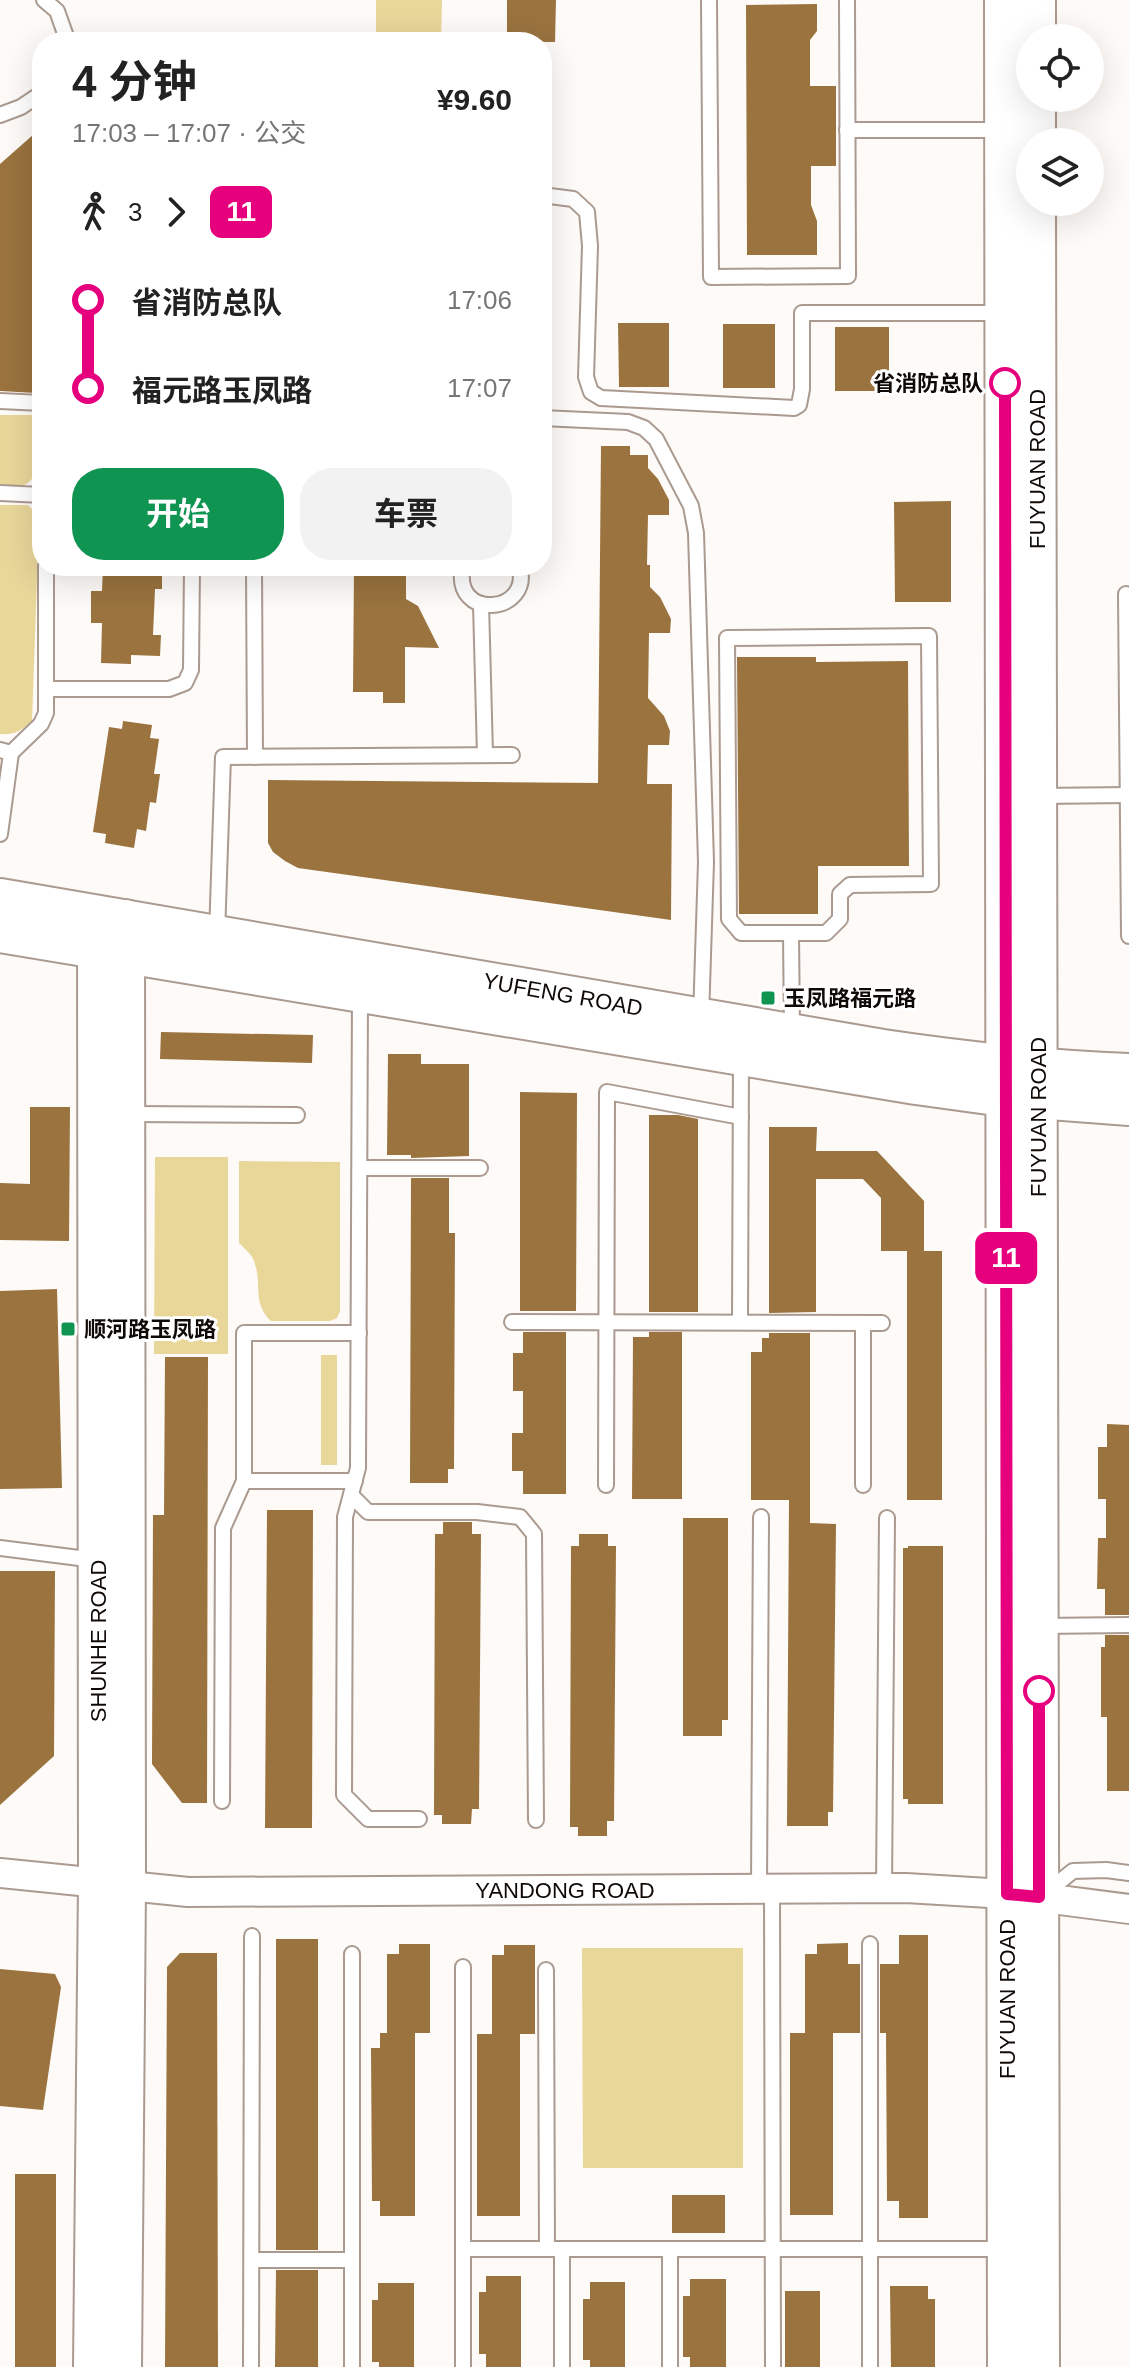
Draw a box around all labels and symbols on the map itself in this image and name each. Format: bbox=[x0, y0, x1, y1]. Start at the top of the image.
marker: 省消防总队 bbox=[990, 368, 1020, 398]
place label: 省消防总队 bbox=[873, 371, 983, 396]
street label: FUYUAN ROAD bbox=[1025, 389, 1050, 549]
street label: YUFENG ROAD bbox=[481, 968, 645, 1021]
place label: 玉凤路福元路 bbox=[784, 986, 916, 1011]
marker: 玉凤路福元路 bbox=[759, 989, 777, 1007]
street label: FUYUAN ROAD bbox=[1026, 1037, 1051, 1197]
line badge: 11 bbox=[970, 1232, 1042, 1284]
place label: 顺河路玉凤路 bbox=[84, 1317, 216, 1342]
marker: 顺河路玉凤路 bbox=[59, 1320, 77, 1338]
street label: SHUNHE ROAD bbox=[86, 1560, 111, 1722]
unlabelled marker bbox=[1024, 1676, 1054, 1706]
street label: YANDONG ROAD bbox=[475, 1878, 655, 1903]
street label: FUYUAN ROAD bbox=[995, 1919, 1020, 2079]

